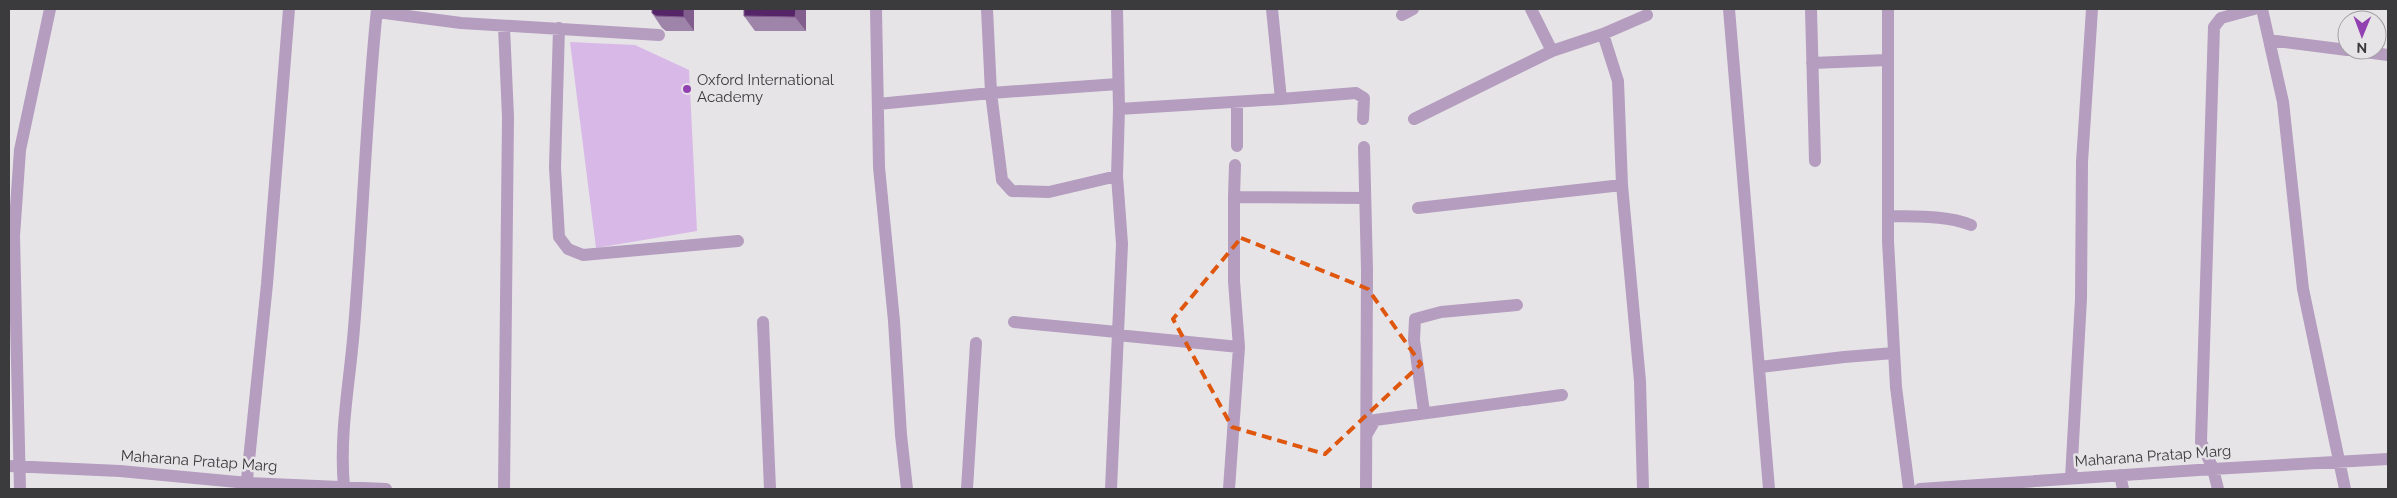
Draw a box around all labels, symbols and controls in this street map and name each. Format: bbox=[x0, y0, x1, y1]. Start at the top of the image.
north arrow bbox=[2337, 10, 2387, 60]
text: N bbox=[2356, 40, 2367, 56]
place label: Oxford International Academy bbox=[697, 71, 835, 106]
marker: Oxford International Academy bbox=[681, 83, 693, 95]
street label: Maharana Pratap Marg bbox=[2074, 442, 2232, 470]
street label: Maharana Pratap Marg bbox=[120, 447, 278, 475]

